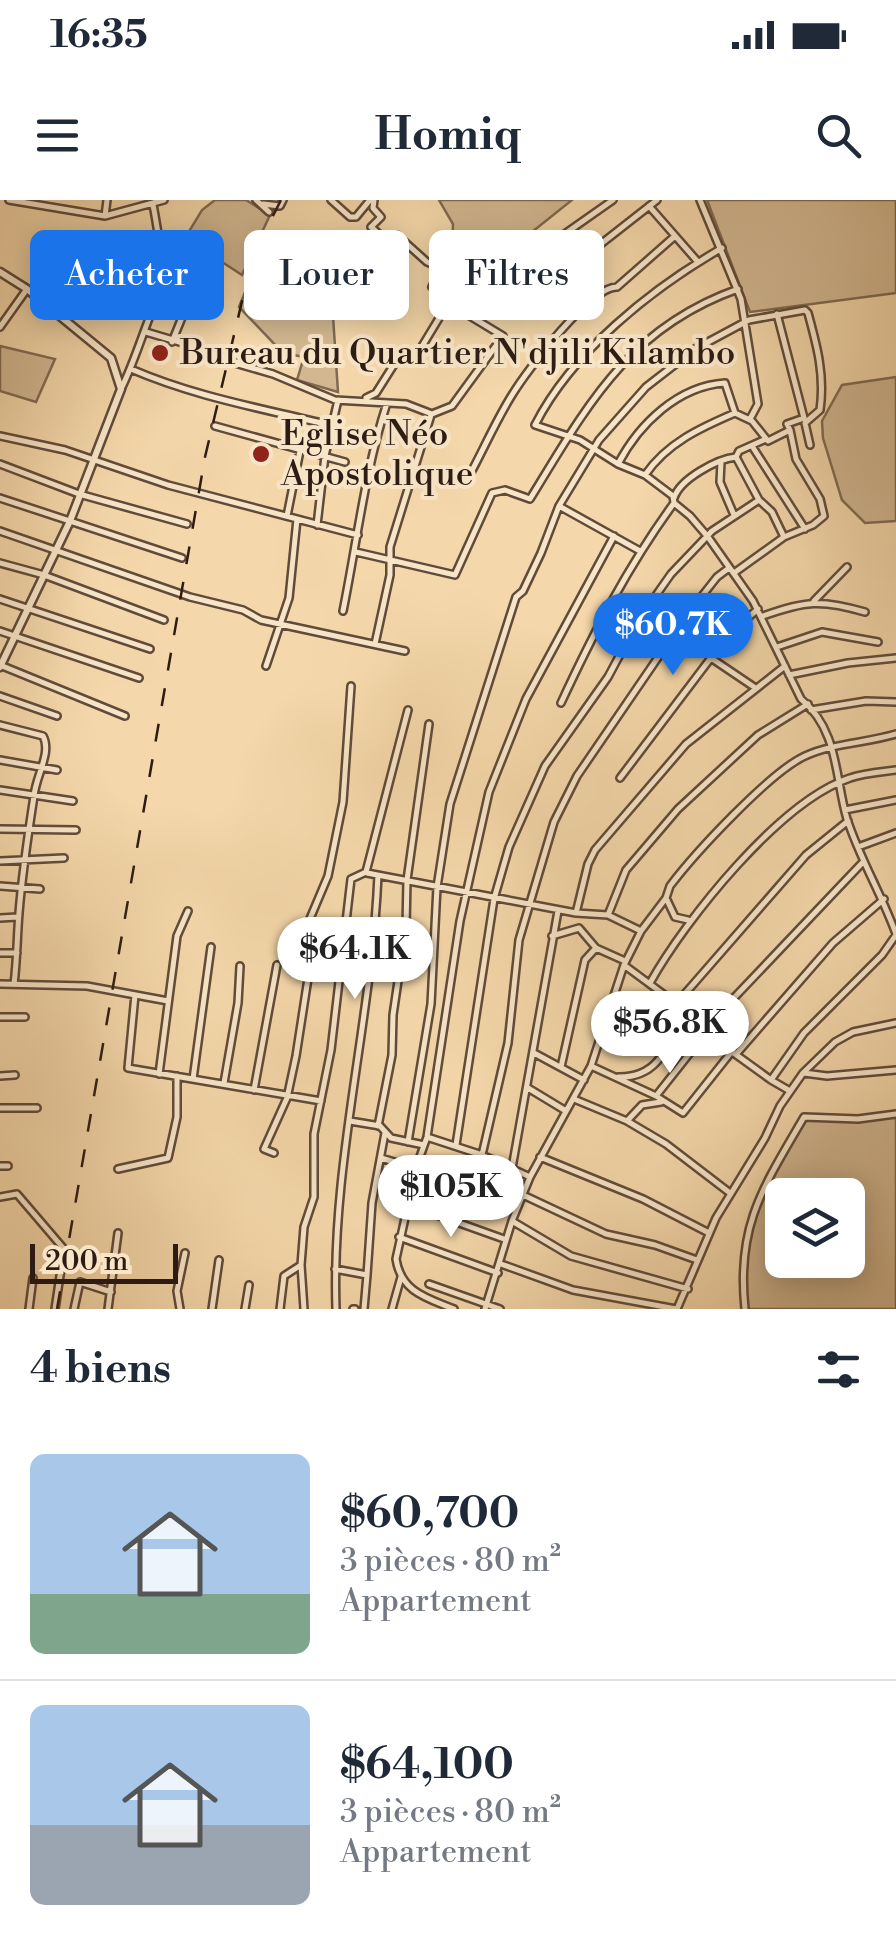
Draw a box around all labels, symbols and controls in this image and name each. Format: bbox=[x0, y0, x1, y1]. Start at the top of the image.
text: 16:35 bbox=[50, 12, 148, 59]
text: Homiq bbox=[375, 107, 521, 164]
icon: menu bbox=[30, 108, 85, 163]
icon: search bbox=[811, 108, 866, 163]
chip: Acheter bbox=[30, 230, 224, 320]
chip: Louer bbox=[244, 230, 409, 320]
chip: Filtres bbox=[429, 230, 604, 320]
place label: Bureau du Quartier N'djili Kilambo bbox=[179, 332, 735, 375]
marker: Bureau du Quartier N'djili Kilambo bbox=[149, 342, 171, 364]
place label: Eglise Néo Apostolique bbox=[280, 413, 473, 496]
marker: Eglise Néo Apostolique bbox=[250, 443, 272, 465]
pin: $60.7K bbox=[592, 593, 754, 678]
text: $60.7K bbox=[615, 605, 731, 645]
pin: $64.1K bbox=[274, 917, 436, 1002]
text: $64.1K bbox=[299, 929, 411, 969]
pin: $56.8K bbox=[589, 991, 751, 1076]
text: $56.8K bbox=[613, 1003, 727, 1043]
pin: $105K bbox=[381, 1155, 521, 1240]
text: $105K bbox=[400, 1167, 502, 1207]
map controls bbox=[765, 1178, 865, 1278]
button: layers bbox=[765, 1178, 865, 1278]
scale bar bbox=[30, 1239, 178, 1284]
text: 200 m bbox=[45, 1244, 128, 1279]
icon: filters bbox=[811, 1342, 866, 1397]
text: 4 biens bbox=[30, 1343, 171, 1396]
text: $60,700 bbox=[340, 1488, 519, 1541]
icon: home bbox=[110, 1494, 230, 1614]
text: 3 pièces · 80 m² bbox=[340, 1541, 561, 1581]
text: Appartement bbox=[340, 1581, 532, 1621]
text: $64,100 bbox=[340, 1739, 514, 1792]
icon: home bbox=[110, 1745, 230, 1865]
text: 3 pièces · 80 m² bbox=[340, 1792, 561, 1832]
text: Appartement bbox=[340, 1832, 532, 1872]

